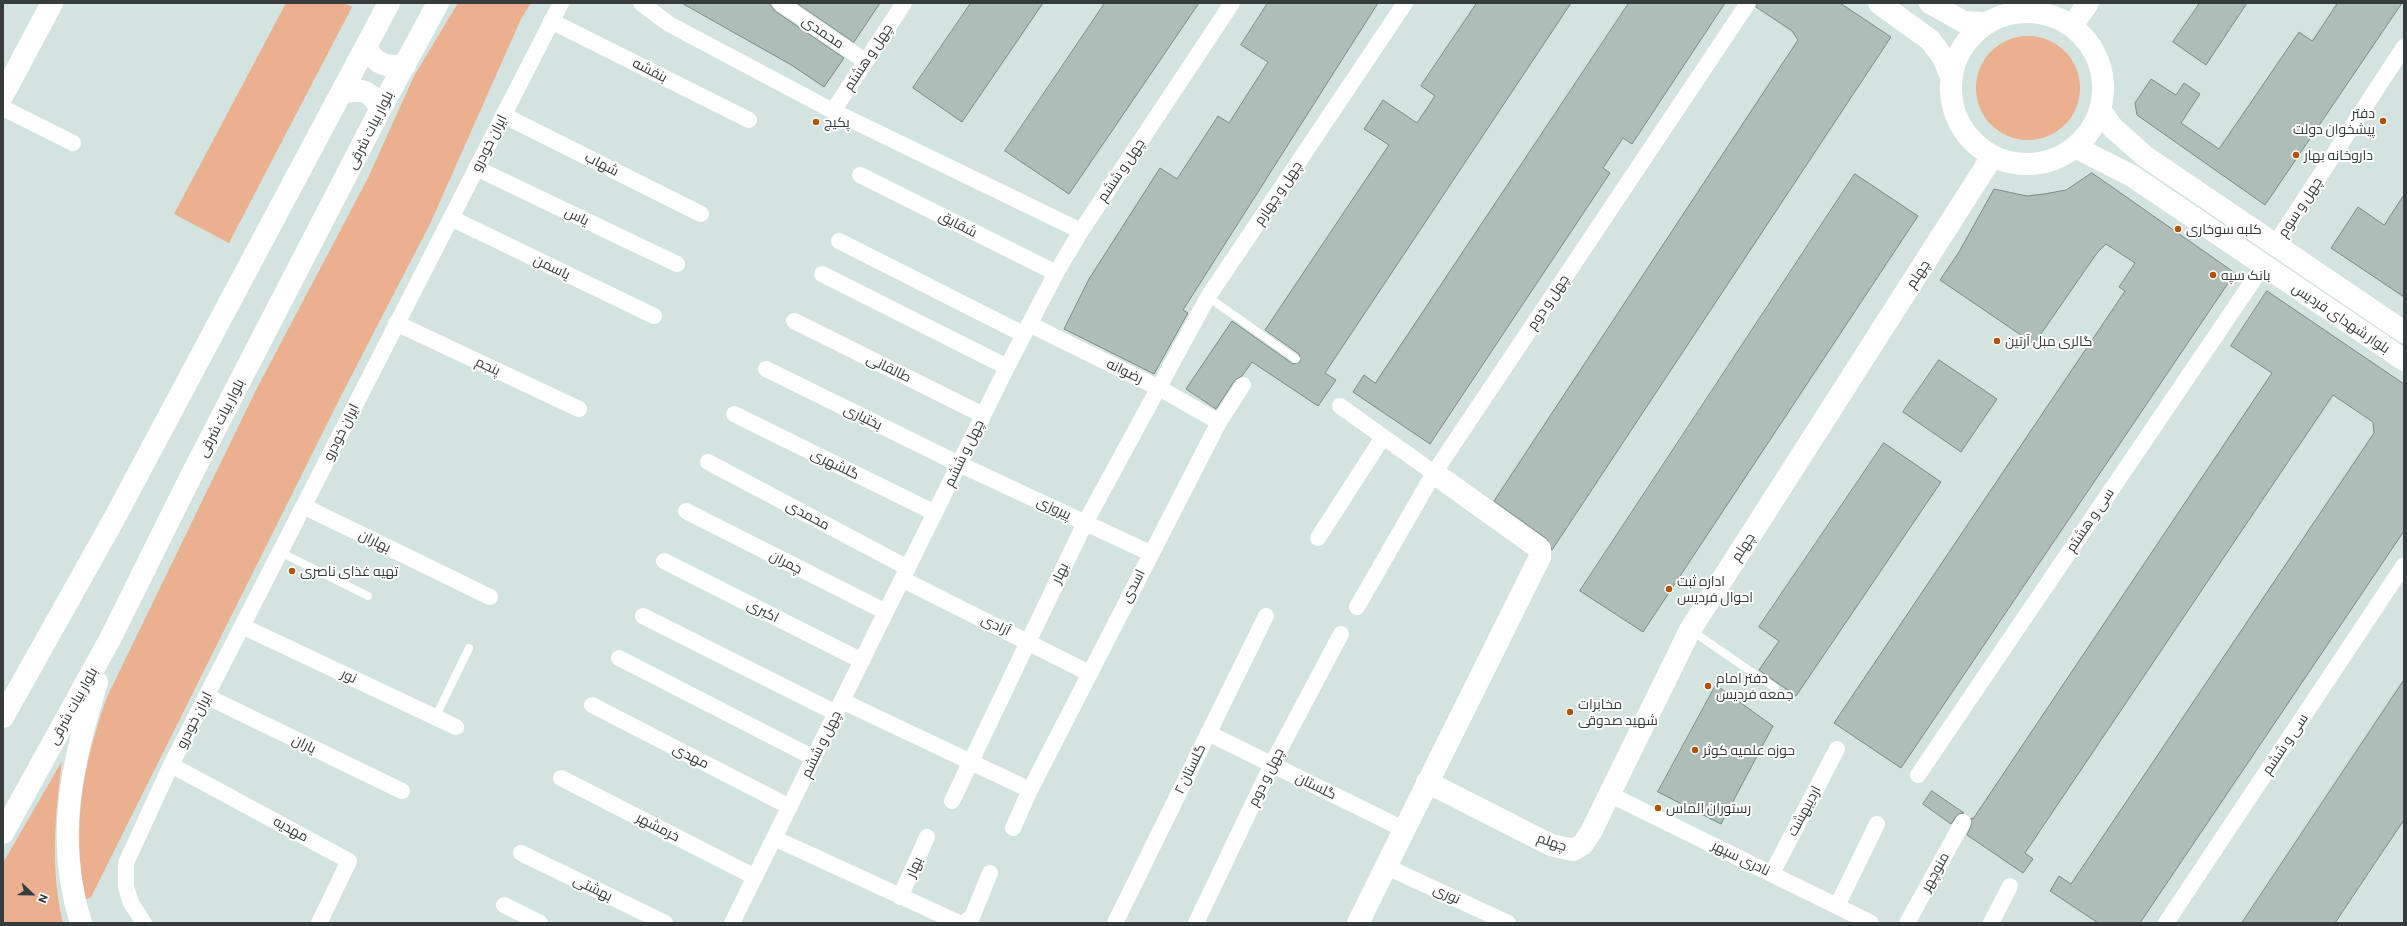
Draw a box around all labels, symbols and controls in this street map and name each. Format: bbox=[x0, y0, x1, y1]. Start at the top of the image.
street label: محمدی bbox=[799, 12, 847, 52]
street label: چهل و هشتم bbox=[840, 20, 896, 94]
street label: بنفشه bbox=[630, 54, 670, 86]
street label: بلوار بیات شرقی bbox=[343, 88, 397, 172]
place label: دفتر پیشخوان دولت bbox=[2293, 105, 2375, 138]
street label: ایران خودرو bbox=[468, 112, 510, 174]
place label: پکیج bbox=[824, 114, 850, 130]
marker: دفتر پیشخوان دولت bbox=[2378, 116, 2388, 126]
marker: پکیج bbox=[811, 117, 821, 127]
street label: چهل و ششم bbox=[1094, 135, 1148, 205]
place label: داروخانه بهار bbox=[2304, 147, 2373, 163]
street label: شهاب bbox=[582, 148, 622, 180]
marker: داروخانه بهار bbox=[2291, 150, 2301, 160]
street label: چهل و چهارم bbox=[1251, 158, 1305, 228]
street label: چهل و سوم bbox=[2274, 174, 2326, 240]
street label: یاس bbox=[562, 203, 592, 229]
street label: شقایق bbox=[936, 207, 980, 241]
place label: کلبه سوخاری bbox=[2186, 221, 2262, 237]
marker: کلبه سوخاری bbox=[2173, 224, 2183, 234]
street label: یاسمن bbox=[531, 251, 573, 283]
street label: چهلم bbox=[1903, 257, 1933, 291]
place label: بانک سپه bbox=[2221, 267, 2271, 283]
marker: بانک سپه bbox=[2208, 270, 2218, 280]
street label: چهل و دوم bbox=[1523, 271, 1573, 333]
street label: بلوار شهدای فردیس bbox=[2289, 279, 2393, 357]
place label: گالری مبل آرتین bbox=[2005, 333, 2093, 349]
marker: گالری مبل آرتین bbox=[1992, 336, 2002, 346]
street label: طالقانی bbox=[864, 350, 914, 386]
street label: پنجم bbox=[473, 353, 503, 379]
street label: رضوانه bbox=[1104, 355, 1146, 387]
street label: بلوار بیات شرقی bbox=[194, 376, 248, 460]
street label: ایران خودرو bbox=[320, 401, 362, 463]
street label: بختیاری bbox=[841, 401, 885, 433]
street label: چهل و ششم bbox=[941, 417, 987, 489]
street label: گلشهری bbox=[808, 445, 862, 483]
street label: سی و هشتم bbox=[2062, 485, 2118, 555]
street label: پیروزی bbox=[1034, 493, 1074, 523]
street label: محمدی bbox=[783, 497, 833, 533]
street label: بهاران bbox=[356, 526, 394, 556]
street label: چهلم bbox=[1728, 530, 1758, 564]
street label: چمران bbox=[767, 547, 805, 577]
street label: بهار bbox=[1048, 560, 1072, 586]
place label: تهیه غذای ناصری bbox=[300, 563, 398, 579]
marker: تهیه غذای ناصری bbox=[287, 566, 297, 576]
street label: اسدی bbox=[1117, 566, 1149, 606]
place label: اداره ثبت احوال فردیس bbox=[1677, 573, 1753, 606]
marker: اداره ثبت احوال فردیس bbox=[1664, 584, 1674, 594]
street label: اکبری bbox=[744, 596, 782, 626]
street label: آزادی bbox=[979, 611, 1013, 639]
street label: بلوار بیات شرقی bbox=[45, 664, 101, 748]
street label: نور bbox=[338, 665, 360, 687]
place label: دفتر امام جمعه فردیس bbox=[1716, 670, 1794, 702]
marker: دفتر امام جمعه فردیس bbox=[1703, 681, 1713, 691]
street label: ایران خودرو bbox=[173, 689, 215, 751]
place label: مخابرات شهید صدوقی bbox=[1578, 696, 1658, 728]
marker: مخابرات شهید صدوقی bbox=[1565, 707, 1575, 717]
street label: چهل و ششم bbox=[798, 708, 844, 780]
street label: سی و ششم bbox=[2259, 710, 2311, 778]
street label: یاران bbox=[289, 731, 319, 757]
street label: مهدی bbox=[670, 740, 712, 772]
street label: گلستان ۲ bbox=[1171, 741, 1209, 797]
place label: حوزه علمیه کوثر bbox=[1703, 742, 1795, 758]
street label: چهل و دوم bbox=[1245, 745, 1287, 809]
marker: حوزه علمیه کوثر bbox=[1690, 745, 1700, 755]
street label: گلستان bbox=[1293, 769, 1339, 803]
street label: اردیبهشت bbox=[1784, 783, 1824, 839]
place label: رستوران الماس bbox=[1666, 800, 1751, 816]
marker: رستوران الماس bbox=[1653, 803, 1663, 813]
street label: خرمشهر bbox=[633, 809, 683, 845]
street label: مهدیه bbox=[271, 813, 311, 845]
street label: چهلم bbox=[1535, 829, 1569, 855]
street label: نادری سپهر bbox=[1709, 837, 1773, 879]
street label: منوچهر bbox=[1917, 849, 1953, 895]
street label: بهار bbox=[902, 854, 926, 880]
street label: بهشتی bbox=[571, 871, 615, 905]
north arrow bbox=[12, 874, 52, 914]
street label: نوری bbox=[1431, 880, 1463, 908]
text: N bbox=[36, 892, 51, 905]

